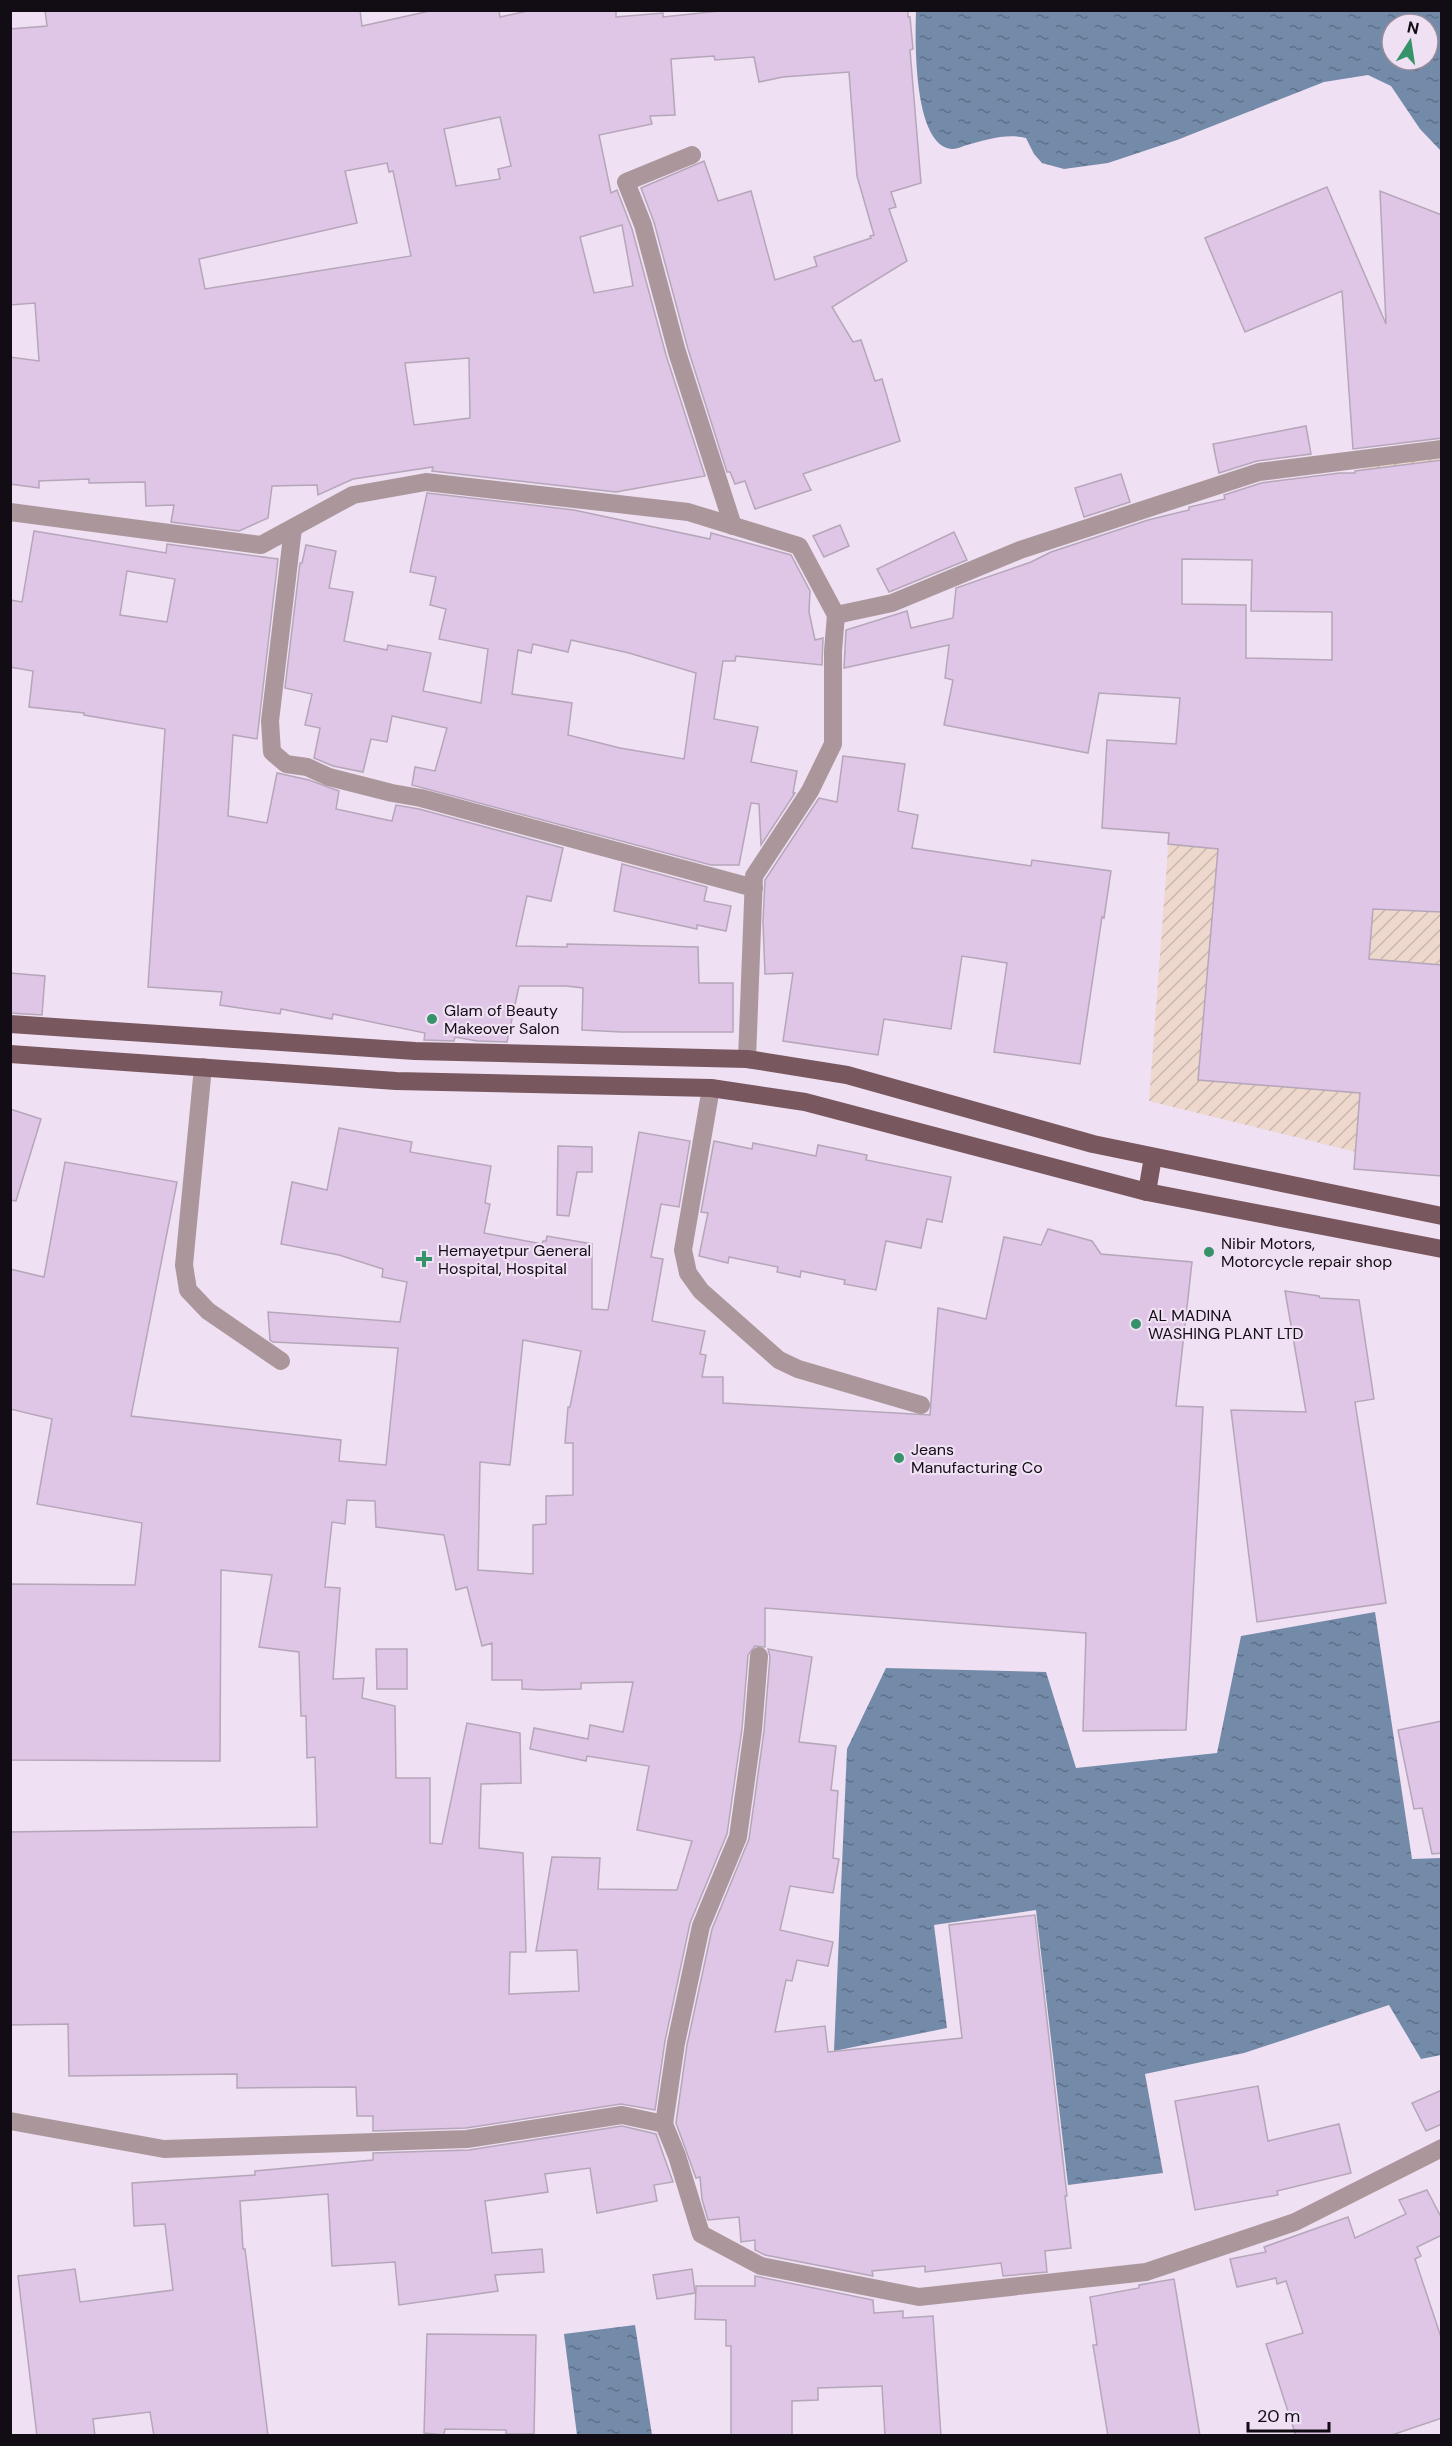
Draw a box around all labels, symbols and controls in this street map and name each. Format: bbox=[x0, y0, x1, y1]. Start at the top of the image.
north arrow bbox=[1380, 12, 1440, 72]
text: N bbox=[1405, 16, 1421, 39]
place label: Glam of Beauty Makeover Salon bbox=[444, 1000, 559, 1039]
marker: Glam of Beauty Makeover Salon bbox=[425, 1012, 439, 1026]
place label: Nibir Motors, Motorcycle repair shop bbox=[1221, 1233, 1392, 1272]
place label: Hemayetpur General Hospital, Hospital bbox=[438, 1240, 591, 1279]
marker: Nibir Motors, Motorcycle repair shop bbox=[1202, 1245, 1216, 1259]
marker: Hemayetpur General Hospital, Hospital bbox=[415, 1250, 433, 1268]
place label: AL MADINA WASHING PLANT LTD bbox=[1148, 1305, 1304, 1344]
marker: AL MADINA WASHING PLANT LTD bbox=[1129, 1317, 1143, 1331]
place label: Jeans Manufacturing Co bbox=[911, 1439, 1043, 1478]
marker: Jeans Manufacturing Co bbox=[892, 1451, 906, 1465]
scale bar bbox=[1248, 2395, 1329, 2433]
text: 20 m bbox=[1257, 2404, 1300, 2428]

